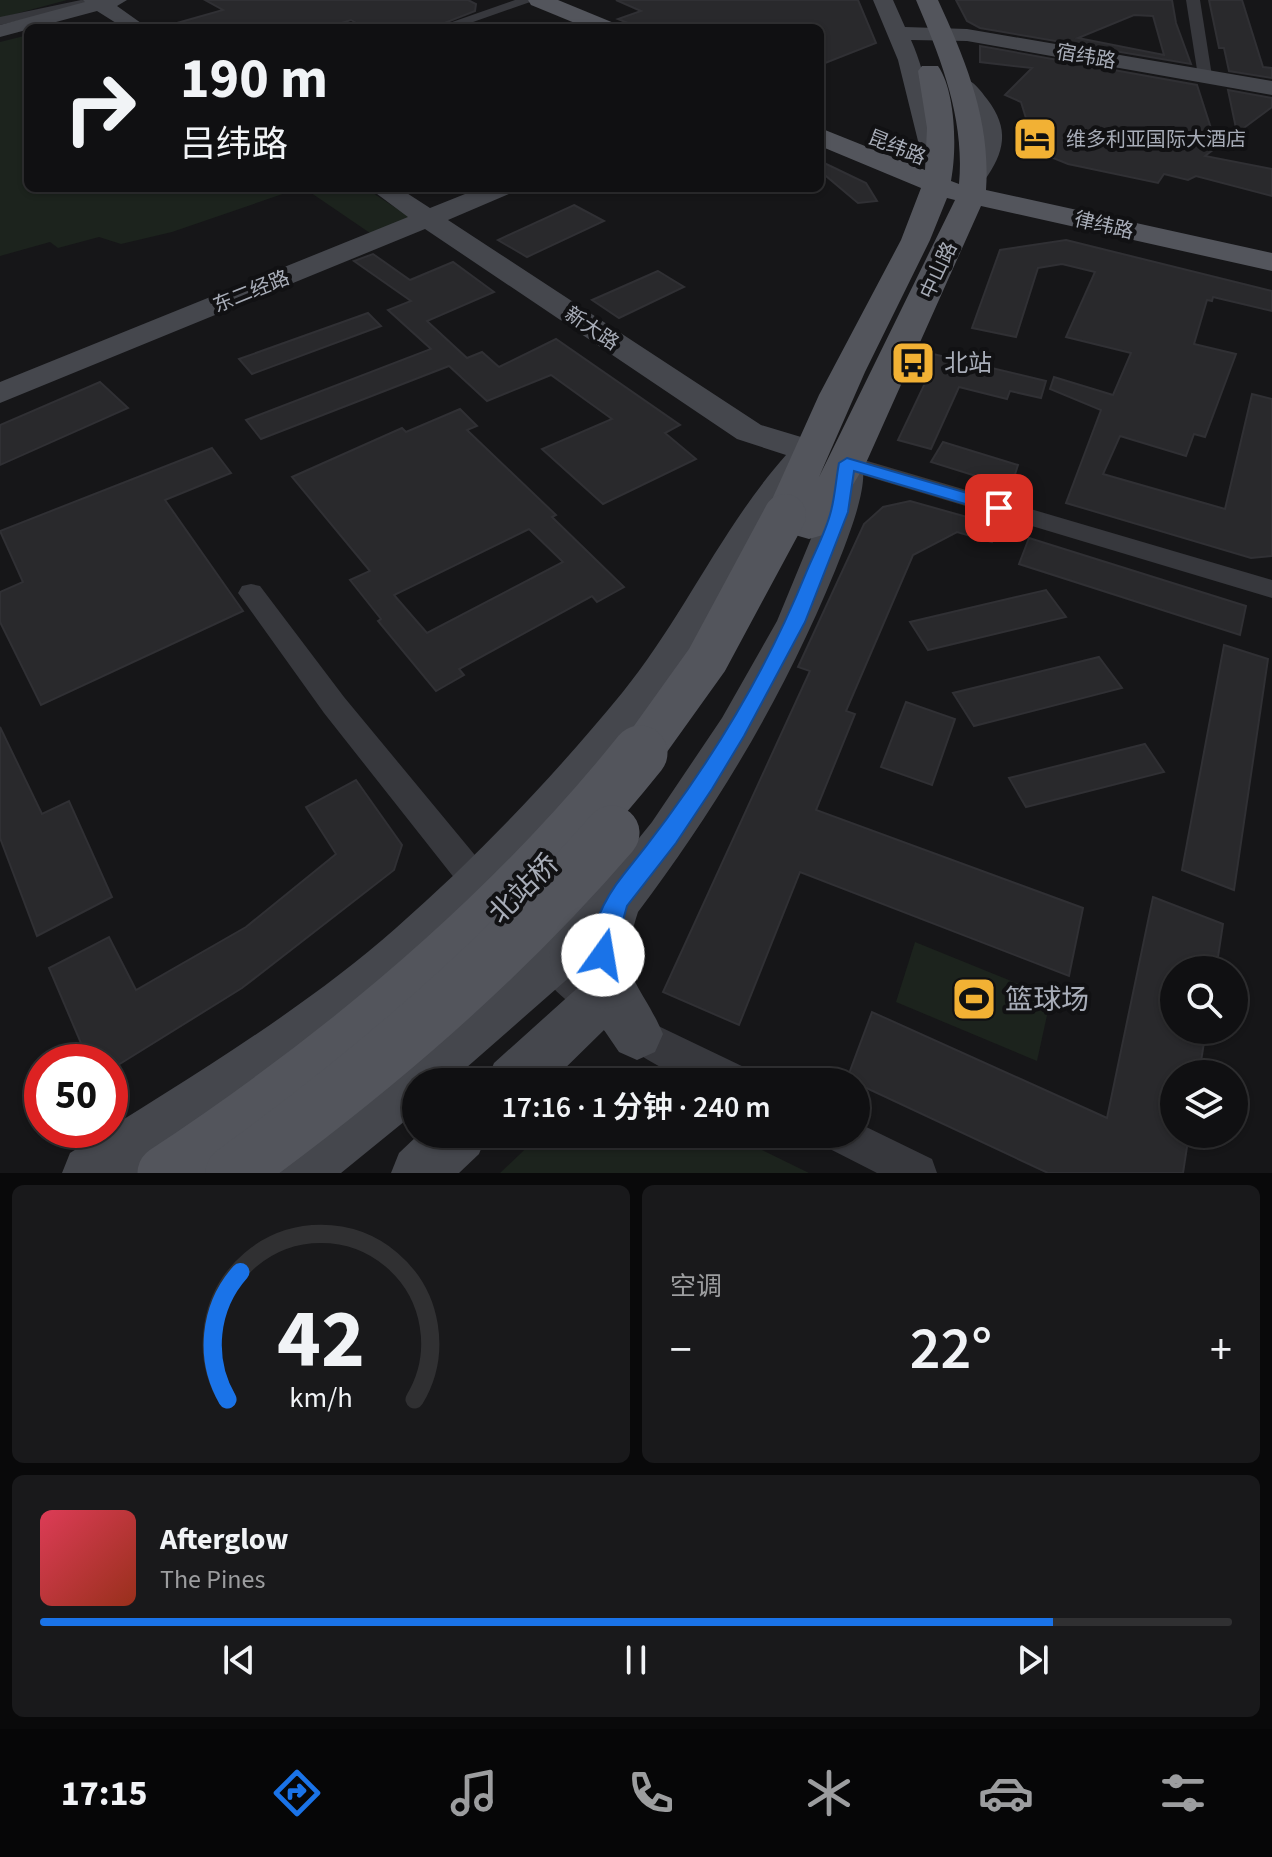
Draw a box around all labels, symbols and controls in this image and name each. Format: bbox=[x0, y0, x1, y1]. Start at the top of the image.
street label: 宿纬路 bbox=[1054, 38, 1118, 76]
text: 190 m bbox=[180, 40, 328, 119]
icon: right bbox=[48, 56, 152, 160]
hotel icon: 维多利亚国际大酒店 bbox=[1011, 115, 1059, 163]
text: 吕纬路 bbox=[180, 119, 288, 170]
street label: 昆纬路 bbox=[864, 124, 930, 172]
place label: 维多利亚国际大酒店 bbox=[1066, 126, 1246, 154]
street label: 律纬路 bbox=[1071, 206, 1136, 246]
street label: 中山路 bbox=[914, 237, 964, 304]
street label: 东二经路 bbox=[209, 264, 294, 320]
street label: 新大路 bbox=[559, 300, 624, 357]
bus stop icon: 北站 bbox=[889, 339, 937, 387]
place label: 北站 bbox=[944, 346, 992, 381]
pin bbox=[965, 474, 1033, 542]
icon: arrive bbox=[977, 486, 1021, 530]
street label: 北站桥 bbox=[480, 845, 568, 933]
position arrow bbox=[561, 913, 645, 997]
map controls bbox=[1160, 956, 1248, 1148]
button: search bbox=[1160, 956, 1248, 1044]
sports icon: 篮球场 bbox=[950, 975, 998, 1023]
place label: 篮球场 bbox=[1005, 980, 1089, 1020]
speed limit sign: 50 bbox=[24, 1044, 128, 1148]
button: layers bbox=[1160, 1060, 1248, 1148]
text: 17:16 · 1 分钟 · 240 m bbox=[501, 1086, 771, 1129]
text: 空调 bbox=[670, 1268, 722, 1305]
text: 42 bbox=[277, 1281, 365, 1399]
text: 22° bbox=[910, 1307, 992, 1392]
text: − bbox=[670, 1319, 692, 1382]
text: + bbox=[1210, 1319, 1232, 1382]
text: km/h bbox=[289, 1378, 353, 1418]
text: Afterglow bbox=[160, 1518, 288, 1561]
text: The Pines bbox=[160, 1561, 265, 1598]
icon: previous bbox=[217, 1638, 261, 1682]
icon: pause bbox=[614, 1638, 658, 1682]
icon: next bbox=[1011, 1638, 1055, 1682]
icon: directions bbox=[269, 1765, 325, 1821]
icon: music bbox=[446, 1765, 502, 1821]
icon: phone bbox=[623, 1765, 679, 1821]
icon: climate bbox=[801, 1765, 857, 1821]
icon: car bbox=[978, 1765, 1034, 1821]
icon: filters bbox=[1155, 1765, 1211, 1821]
text: 17:15 bbox=[61, 1768, 147, 1819]

